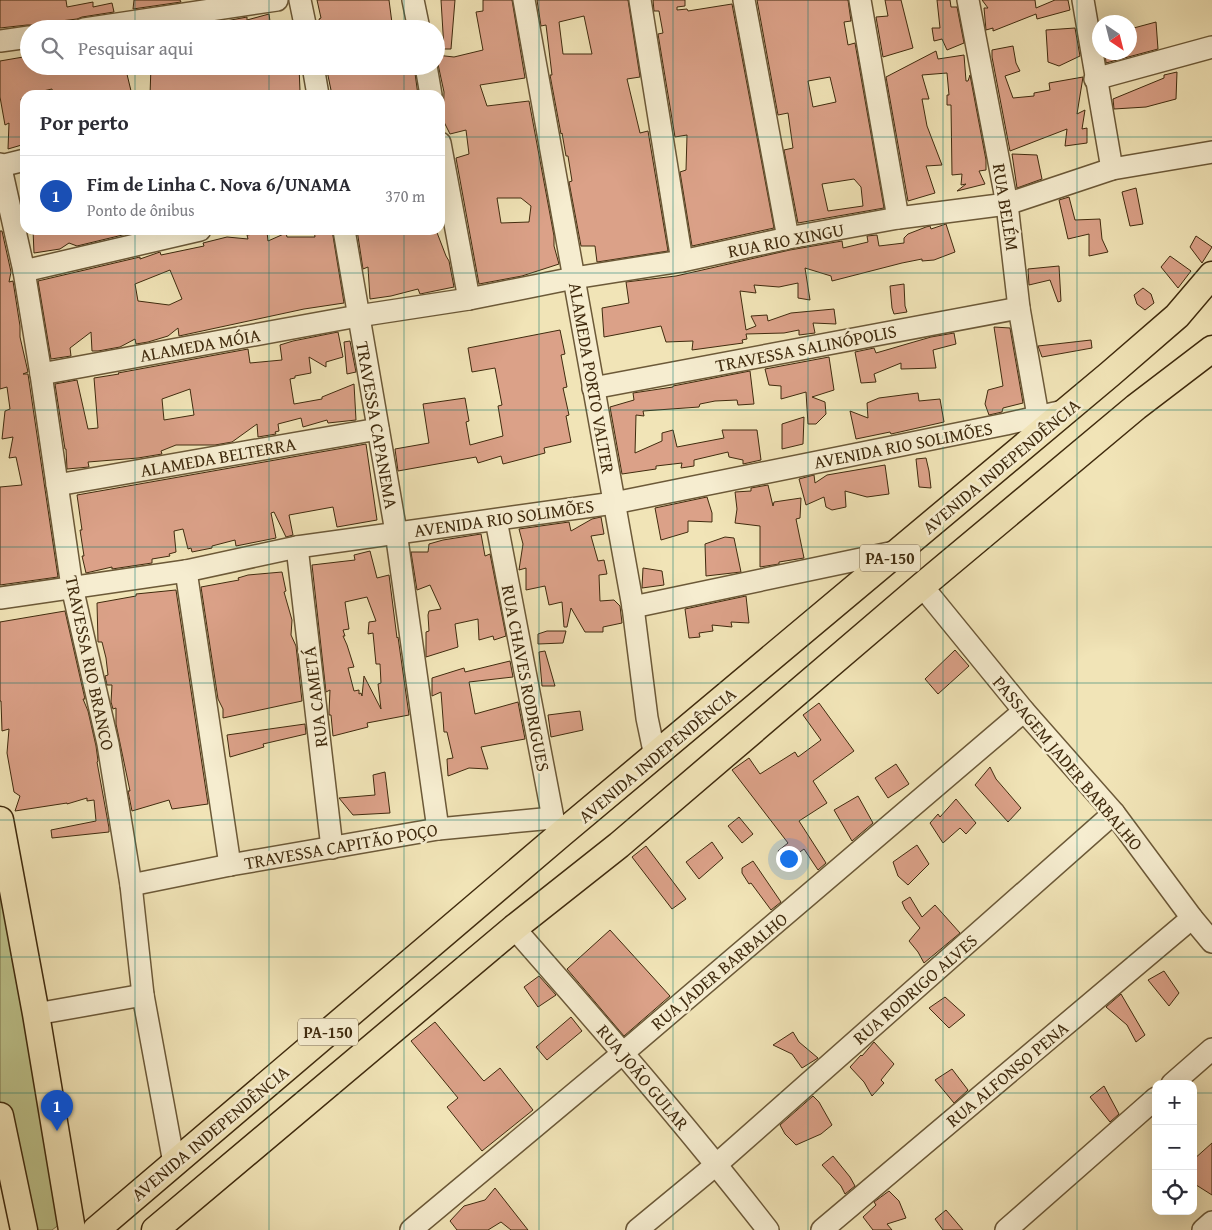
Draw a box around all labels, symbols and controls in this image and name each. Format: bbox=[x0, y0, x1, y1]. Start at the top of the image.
north arrow bbox=[1092, 15, 1137, 60]
search box bbox=[20, 20, 445, 75]
icon: search bbox=[38, 34, 66, 62]
text: Pesquisar aqui bbox=[78, 34, 193, 62]
text: Por perto bbox=[40, 107, 129, 138]
street label: RUA BELÉM bbox=[986, 161, 1026, 253]
text: Fim de Linha C. Nova 6/UNAMA bbox=[87, 170, 351, 198]
text: 1 bbox=[52, 184, 60, 208]
text: 370 m bbox=[385, 184, 425, 208]
text: Ponto de ônibus bbox=[87, 198, 195, 222]
street label: RUA RIO XINGU bbox=[726, 215, 847, 265]
street label: ALAMEDA PORTO VALTER bbox=[562, 280, 622, 476]
street label: TRAVESSA SALINÓPOLIS bbox=[713, 317, 899, 379]
street label: ALAMEDA MÓIA bbox=[138, 321, 262, 369]
street label: TRAVESSA CAPANEMA bbox=[349, 339, 405, 511]
street label: AVENIDA INDEPENDÊNCIA bbox=[916, 392, 1086, 540]
street label: AVENIDA RIO SOLIMÕES bbox=[811, 414, 995, 476]
street label: ALAMEDA BELTERRA bbox=[138, 430, 298, 484]
street label: AVENIDA RIO SOLIMÕES bbox=[412, 492, 596, 544]
road number: PA-150 bbox=[860, 544, 920, 572]
street label: TRAVESSA RIO BRANCO bbox=[58, 573, 122, 753]
street label: RUA CHAVES RODRIGUES bbox=[495, 582, 557, 774]
street label: RUA CAMETÁ bbox=[295, 645, 335, 749]
street label: PASSAGEM JADER BARBALHO bbox=[987, 670, 1150, 857]
street label: AVENIDA INDEPENDÊNCIA bbox=[572, 681, 742, 829]
street label: TRAVESSA CAPITÃO POÇO bbox=[242, 816, 440, 876]
your location bbox=[776, 846, 802, 872]
street label: RUA JADER BARBALHO bbox=[645, 906, 793, 1036]
street label: RUA RODRIGO ALVES bbox=[847, 927, 984, 1051]
street label: RUA ALFONSO PENA bbox=[940, 1015, 1074, 1133]
street label: RUA JOÃO GULAR bbox=[591, 1018, 696, 1136]
road number: PA-150 bbox=[298, 1019, 358, 1046]
street label: AVENIDA INDEPENDÊNCIA bbox=[125, 1059, 295, 1207]
map controls bbox=[1152, 1080, 1197, 1215]
button: + bbox=[1152, 1080, 1197, 1125]
pin: 1 bbox=[41, 1090, 73, 1131]
button: − bbox=[1152, 1125, 1197, 1170]
button: locate bbox=[1152, 1170, 1197, 1215]

